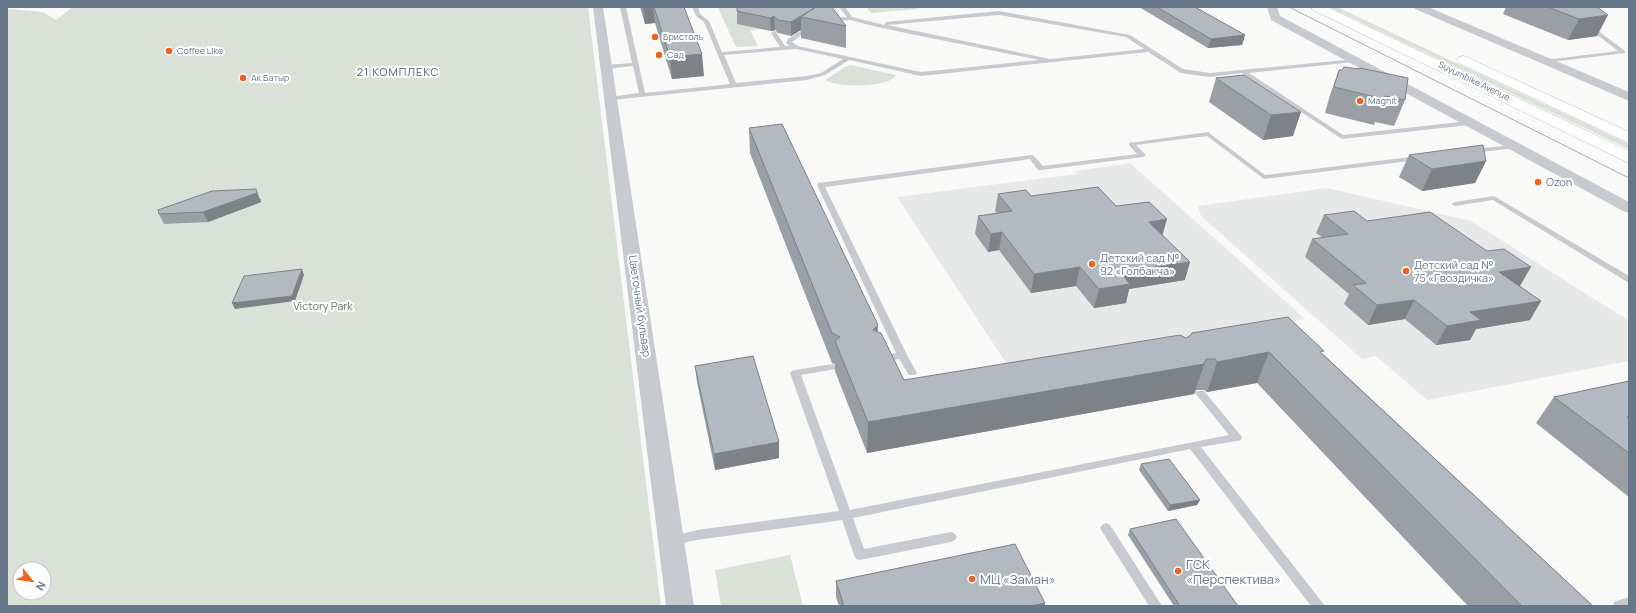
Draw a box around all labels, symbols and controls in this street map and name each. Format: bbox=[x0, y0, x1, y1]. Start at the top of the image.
place label: Бристоль bbox=[663, 30, 704, 43]
marker: Бристоль bbox=[650, 32, 660, 42]
place label: Coffee Like bbox=[177, 44, 223, 57]
marker: Coffee Like bbox=[164, 46, 174, 56]
place label: Сад bbox=[667, 48, 684, 61]
marker: Сад bbox=[654, 50, 664, 60]
street label: Suyumbike Avenue bbox=[1436, 58, 1512, 104]
district label: 21 КОМПЛЕКС bbox=[357, 64, 439, 79]
place label: Ак Батыр bbox=[251, 71, 289, 84]
marker: Ак Батыр bbox=[238, 73, 248, 83]
place label: Magnit bbox=[1368, 94, 1397, 107]
marker: Magnit bbox=[1355, 96, 1365, 106]
place label: Ozon bbox=[1546, 174, 1572, 189]
marker: Ozon bbox=[1533, 177, 1543, 187]
place label: Детский сад № 92 «Голбакча» bbox=[1100, 250, 1179, 278]
street label: Цветочный бульвар bbox=[626, 254, 655, 358]
place label: Детский сад № 75 «Гвоздичка» bbox=[1414, 257, 1494, 285]
marker: Детский сад № 92 «Голбакча» bbox=[1087, 259, 1097, 269]
marker: Детский сад № 75 «Гвоздичка» bbox=[1401, 266, 1411, 276]
park label: Victory Park bbox=[293, 298, 353, 313]
place label: ГСК «Перспектива» bbox=[1186, 555, 1281, 588]
north arrow bbox=[12, 561, 52, 601]
marker: ГСК «Перспектива» bbox=[1173, 566, 1183, 576]
place label: МЦ «Заман» bbox=[980, 570, 1056, 588]
marker: МЦ «Заман» bbox=[967, 574, 977, 584]
text: N bbox=[33, 579, 50, 594]

